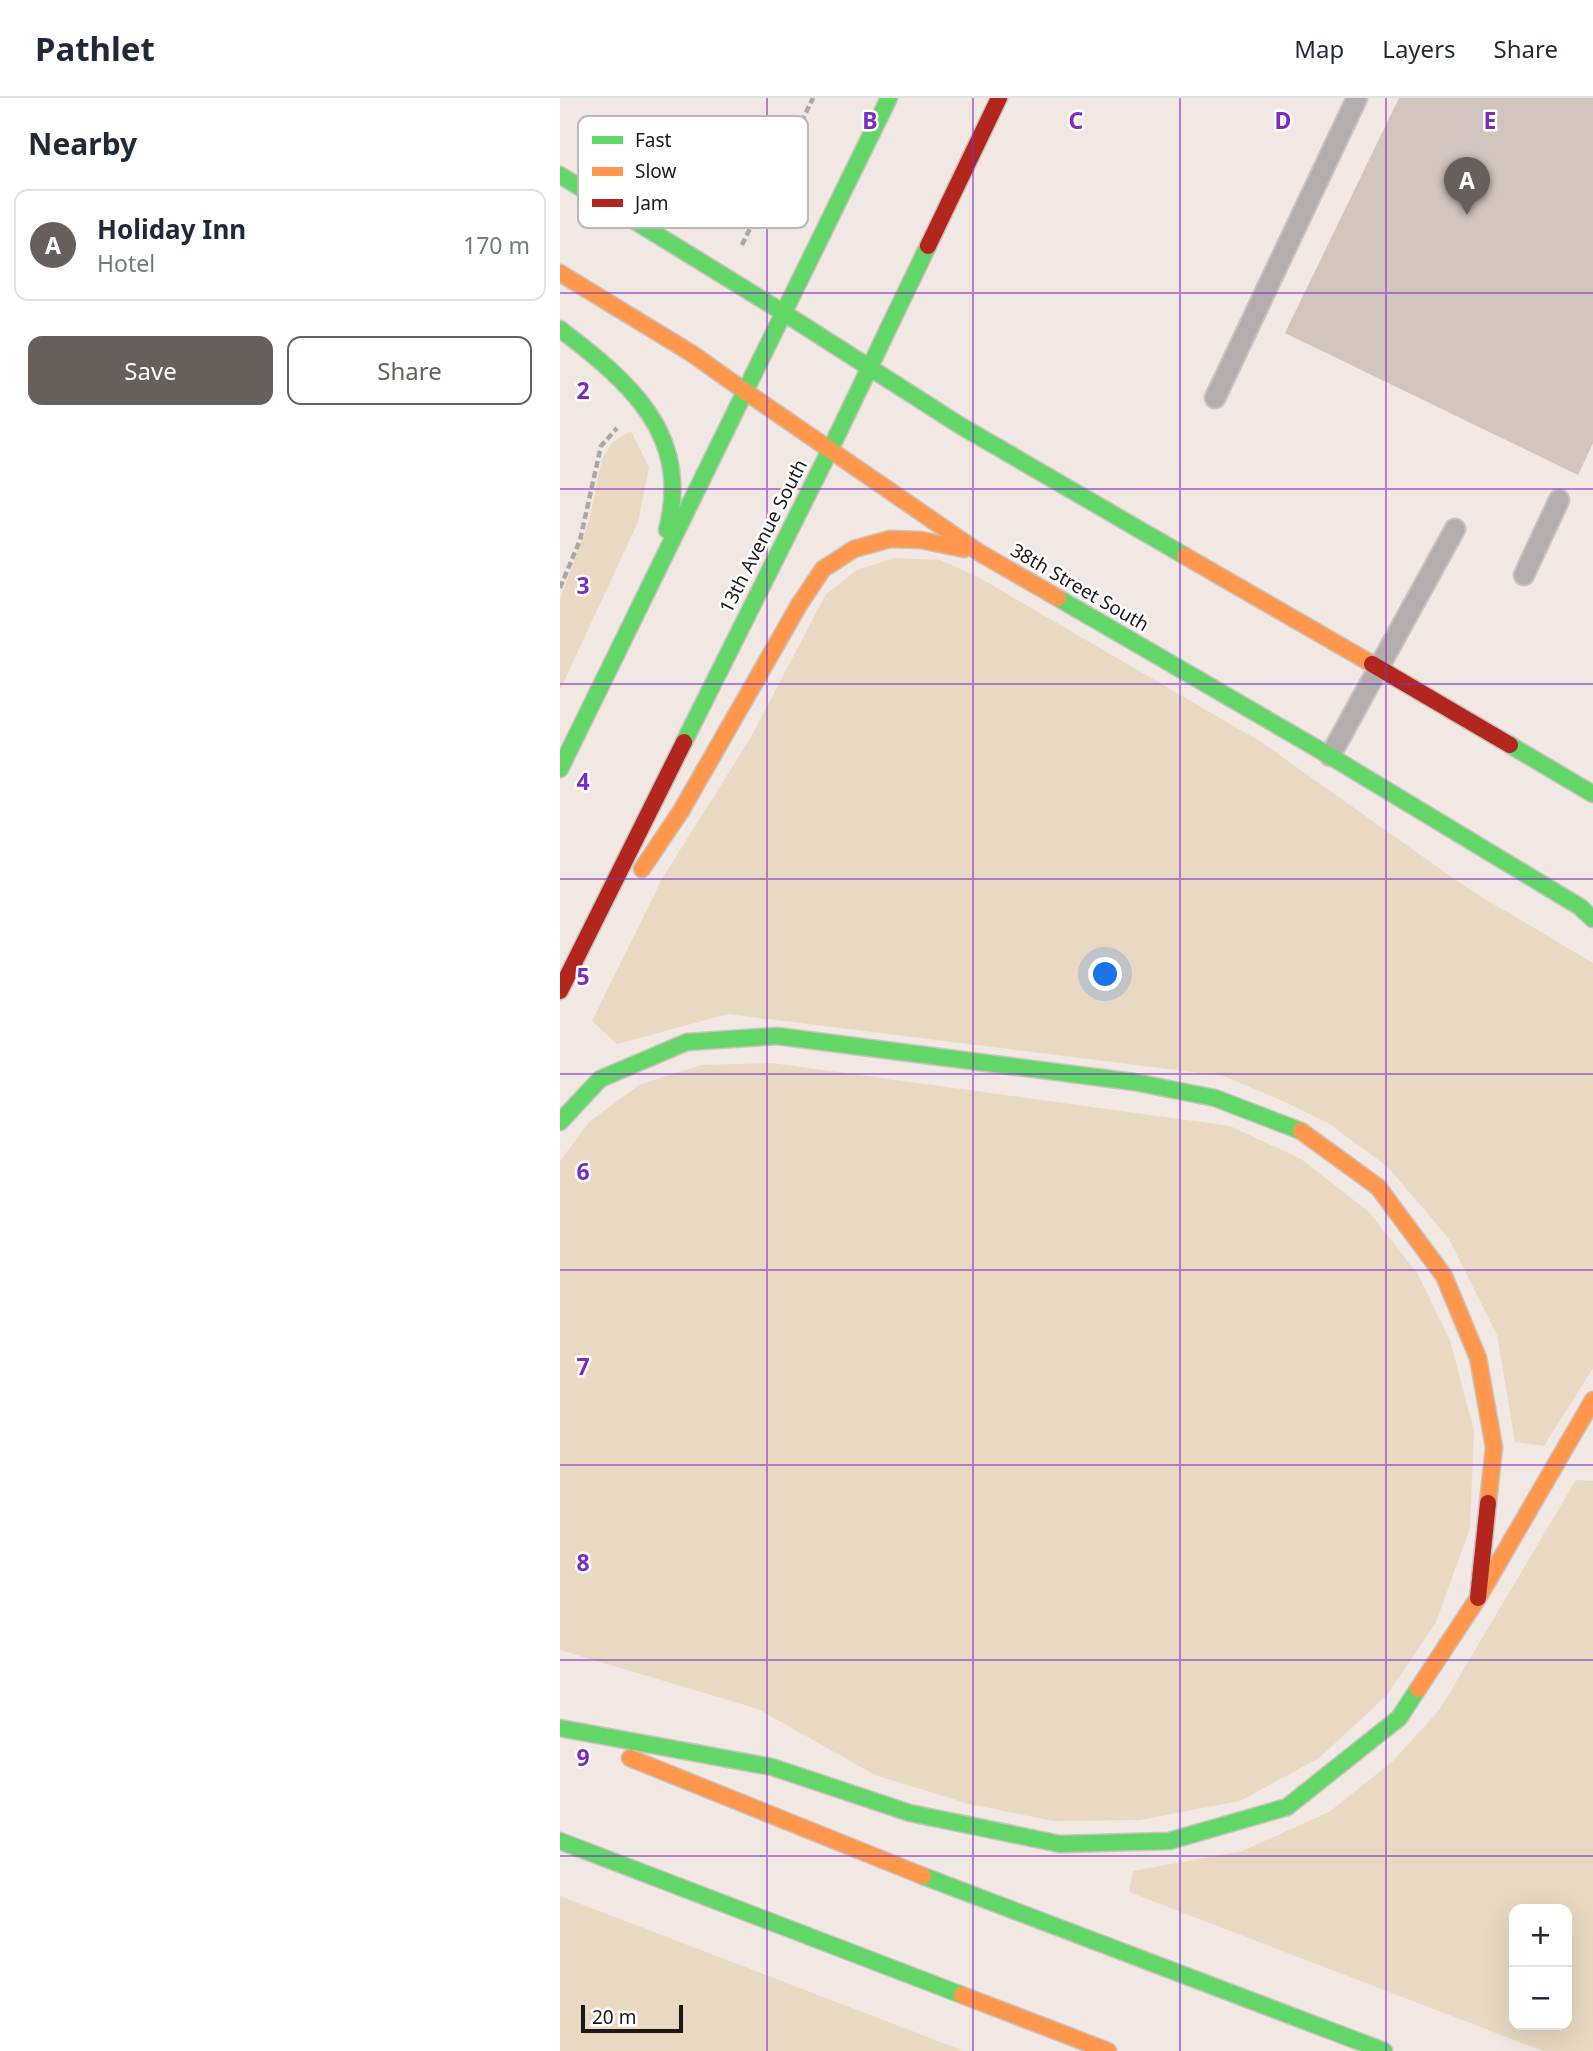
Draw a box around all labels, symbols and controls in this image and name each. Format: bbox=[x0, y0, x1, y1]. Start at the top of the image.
text: Pathlet bbox=[35, 26, 155, 71]
text: Map bbox=[1294, 32, 1344, 65]
text: Layers bbox=[1382, 32, 1456, 65]
text: Share bbox=[1494, 32, 1558, 65]
text: B bbox=[862, 104, 878, 136]
text: C bbox=[1069, 104, 1084, 136]
text: D bbox=[1275, 104, 1291, 136]
text: E bbox=[1484, 104, 1496, 136]
legend bbox=[578, 116, 808, 228]
text: Nearby bbox=[28, 123, 137, 164]
text: Fast bbox=[635, 127, 672, 153]
pin: A bbox=[1444, 157, 1490, 215]
text: Slow bbox=[635, 158, 676, 184]
text: Jam bbox=[633, 190, 669, 216]
text: Holiday Inn bbox=[97, 211, 246, 247]
text: A bbox=[45, 229, 61, 261]
text: 170 m bbox=[463, 229, 530, 261]
text: Hotel bbox=[97, 247, 155, 279]
button: Save bbox=[28, 336, 273, 405]
button: Share bbox=[287, 336, 532, 405]
text: 2 bbox=[576, 374, 590, 406]
street label: 13th Avenue South bbox=[713, 455, 813, 617]
street label: 38th Street South bbox=[1006, 537, 1154, 637]
text: 3 bbox=[576, 569, 590, 601]
text: 4 bbox=[576, 765, 590, 797]
your location bbox=[1088, 957, 1122, 991]
text: 5 bbox=[576, 960, 590, 992]
text: 6 bbox=[576, 1155, 590, 1187]
text: 7 bbox=[576, 1350, 590, 1382]
text: 8 bbox=[576, 1546, 590, 1578]
text: 9 bbox=[576, 1741, 590, 1773]
map controls bbox=[1509, 1904, 1572, 2030]
button: + bbox=[1509, 1904, 1572, 1967]
button: − bbox=[1509, 1967, 1572, 2030]
scale bar bbox=[581, 2002, 682, 2034]
text: 20 m bbox=[592, 2004, 636, 2030]

